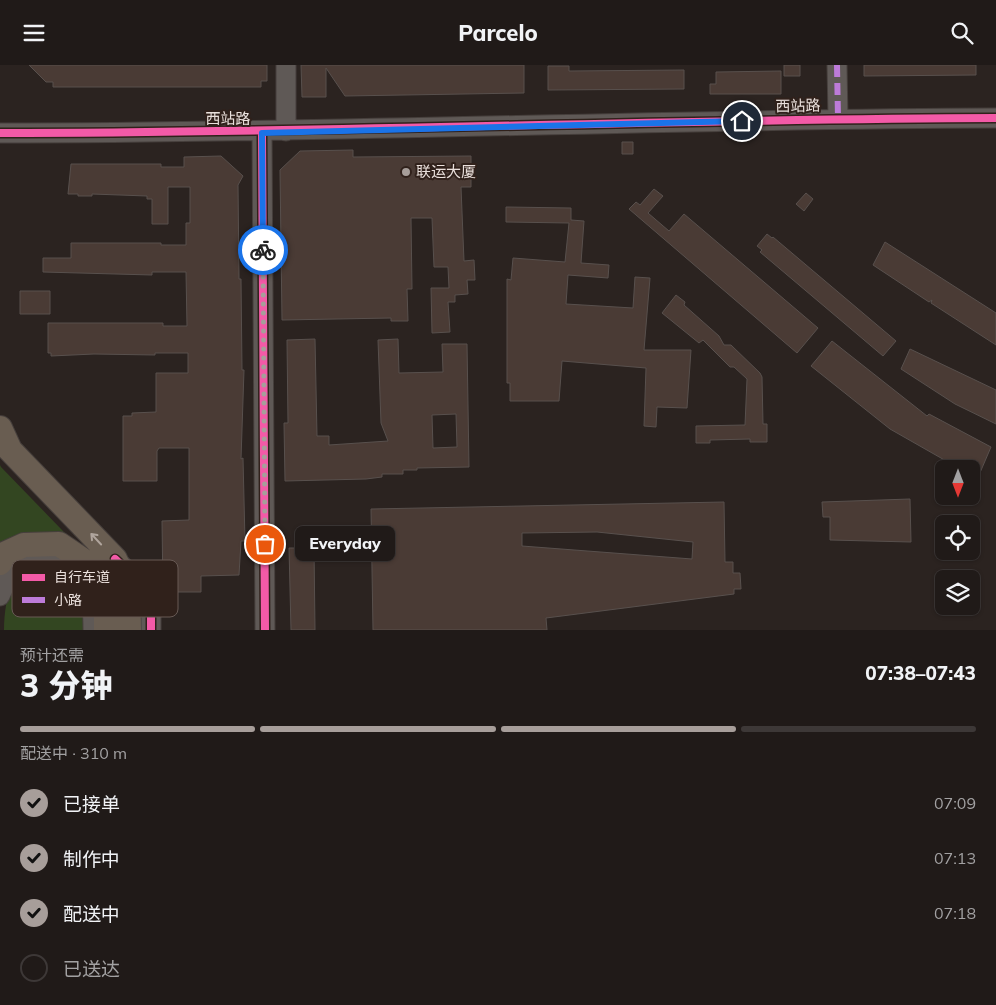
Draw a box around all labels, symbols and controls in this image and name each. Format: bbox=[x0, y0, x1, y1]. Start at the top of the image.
icon: menu bbox=[20, 19, 48, 47]
text: Parcelo bbox=[458, 19, 538, 47]
icon: search bbox=[948, 19, 976, 47]
street label: 西站路 bbox=[775, 96, 821, 115]
pin bbox=[721, 100, 763, 142]
icon: home bbox=[728, 107, 756, 135]
street label: 西站路 bbox=[205, 109, 251, 128]
place label: 联运大厦 bbox=[416, 162, 476, 181]
marker: 联运大厦 bbox=[400, 166, 412, 178]
courier bbox=[238, 225, 288, 275]
icon: bike bbox=[249, 236, 277, 264]
north arrow bbox=[935, 460, 980, 505]
map controls bbox=[935, 460, 980, 615]
button: locate bbox=[935, 515, 980, 560]
pin bbox=[244, 523, 286, 565]
callout: Everyday bbox=[295, 527, 395, 561]
icon: bag bbox=[251, 530, 279, 558]
one-way arrow bbox=[90, 532, 102, 545]
text: Everyday bbox=[309, 533, 381, 553]
legend bbox=[12, 560, 178, 617]
text: 自行车道 bbox=[54, 568, 110, 586]
button: layers bbox=[935, 570, 980, 615]
text: 小路 bbox=[54, 591, 82, 609]
text: 预计还需 bbox=[20, 645, 84, 665]
text: 07:38–07:43 bbox=[865, 661, 976, 685]
text: 3 分钟 bbox=[20, 665, 112, 705]
text: 配送中 · 310 m bbox=[20, 743, 127, 763]
icon: check bbox=[20, 789, 48, 817]
text: 已接单 bbox=[63, 792, 120, 816]
text: 07:09 bbox=[934, 793, 976, 813]
icon: check bbox=[20, 844, 48, 872]
text: 制作中 bbox=[63, 847, 120, 871]
text: 07:13 bbox=[934, 848, 976, 868]
icon: check bbox=[20, 899, 48, 927]
text: 配送中 bbox=[63, 902, 120, 926]
text: 07:18 bbox=[934, 903, 976, 923]
text: 已送达 bbox=[63, 957, 120, 981]

